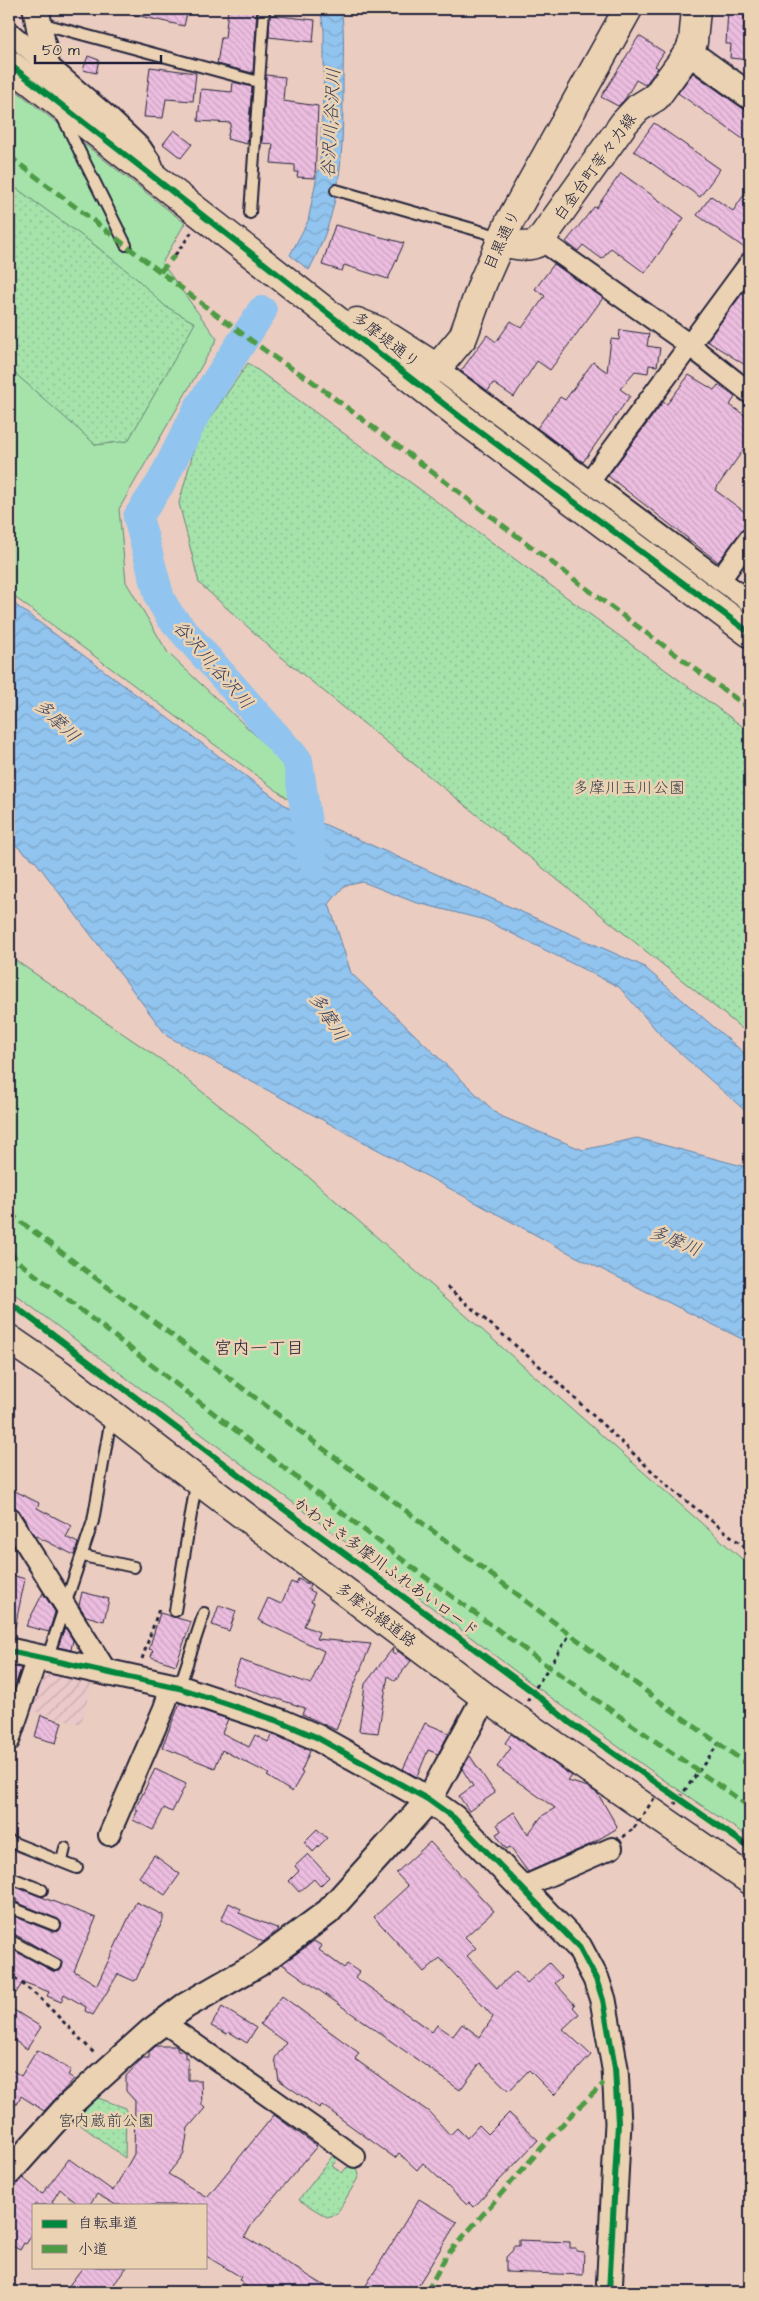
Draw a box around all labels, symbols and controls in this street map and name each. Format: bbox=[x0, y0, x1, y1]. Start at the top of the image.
scale bar bbox=[35, 32, 161, 64]
text: 50 m bbox=[42, 40, 80, 61]
water label: 谷沢川;谷沢川 bbox=[316, 67, 346, 179]
street label: 白金台町等々力線 bbox=[548, 109, 642, 225]
street label: 目黒通り bbox=[479, 206, 525, 274]
street label: 多摩堤通り bbox=[348, 307, 424, 373]
water label: 谷沢川;谷沢川 bbox=[167, 615, 259, 715]
water label: 多摩川 bbox=[29, 693, 85, 749]
park label: 多摩川玉川公園 bbox=[573, 777, 685, 799]
water label: 多摩川 bbox=[303, 988, 353, 1046]
water label: 多摩川 bbox=[645, 1219, 705, 1263]
district label: 宮内一丁目 bbox=[214, 1336, 304, 1361]
street label: かわさき多摩川ふれあいロード bbox=[289, 1492, 483, 1642]
street label: 多摩沿線道路 bbox=[331, 1577, 421, 1653]
park label: 宮内蔵前公園 bbox=[58, 2110, 154, 2132]
legend bbox=[32, 2204, 208, 2268]
text: 自転車道 bbox=[78, 2213, 138, 2234]
text: 小道 bbox=[78, 2239, 108, 2260]

